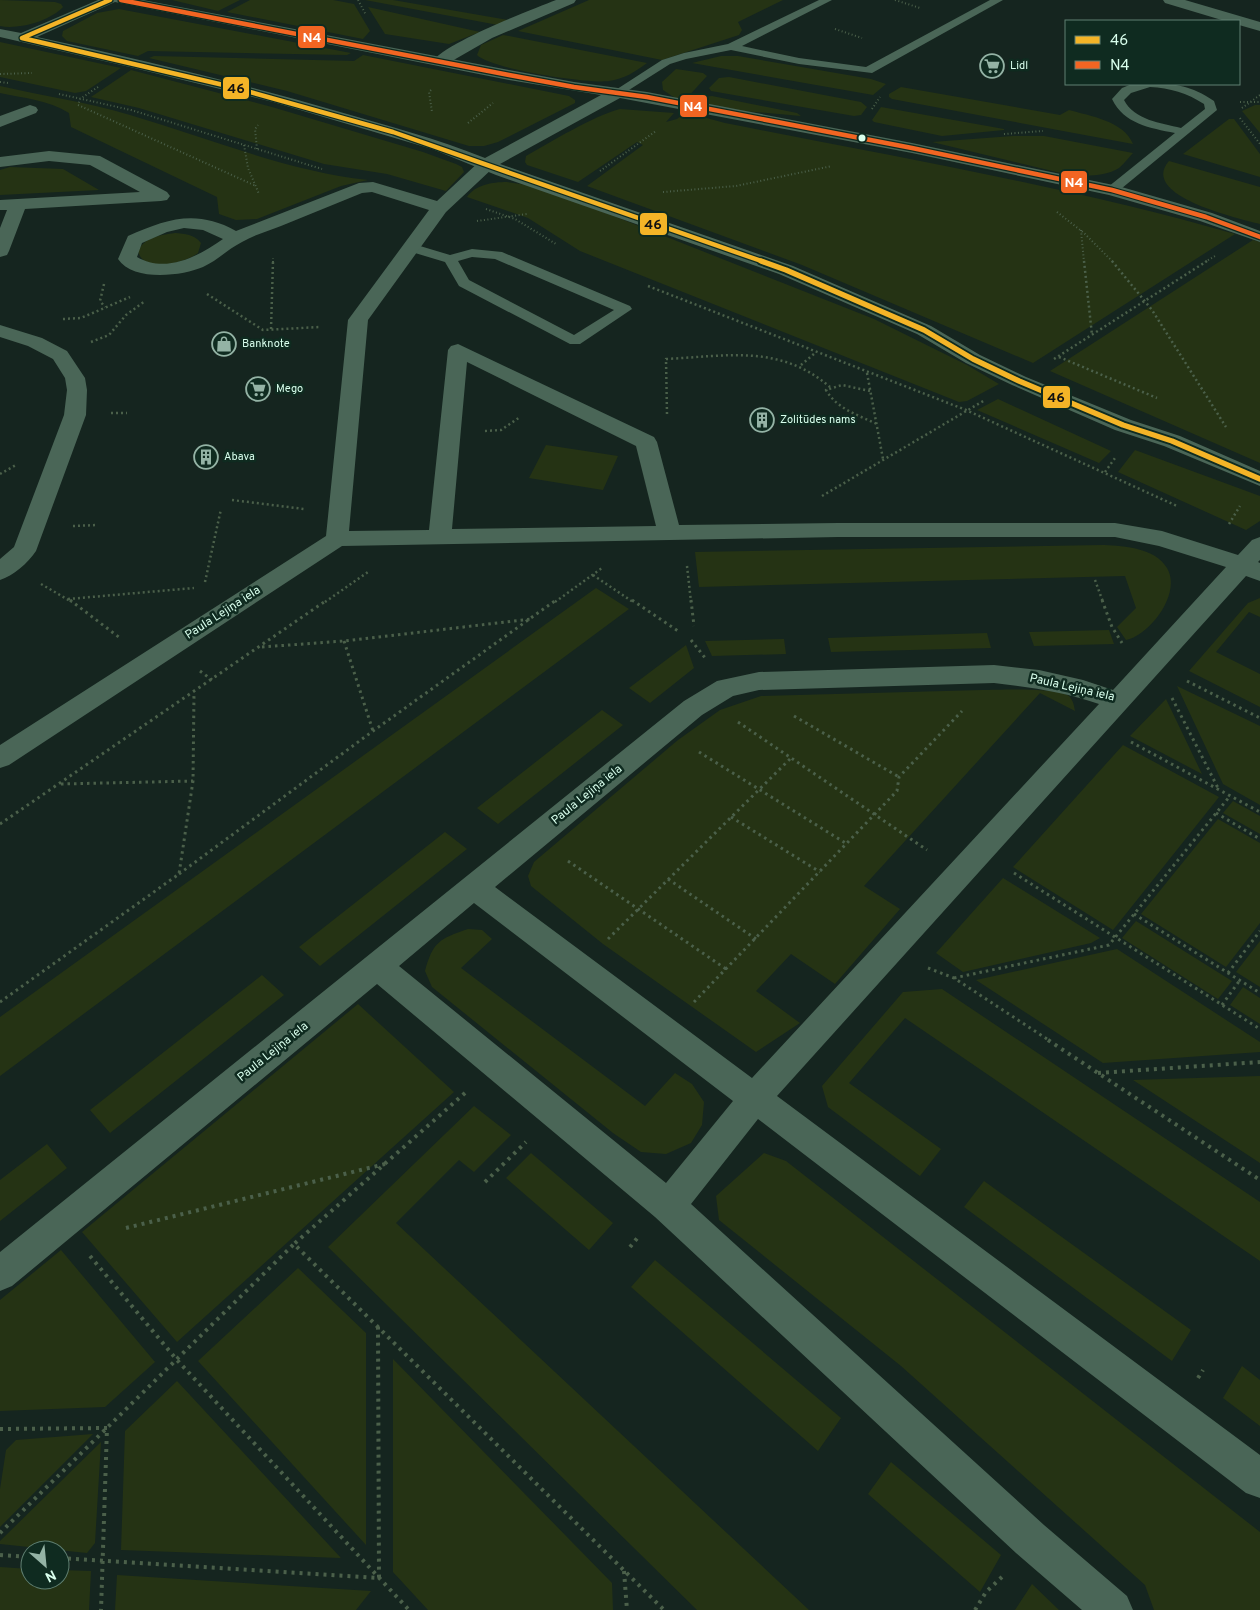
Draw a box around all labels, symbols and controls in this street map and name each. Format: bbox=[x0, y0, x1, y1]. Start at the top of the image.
legend bbox=[1065, 20, 1240, 85]
line badge: N4 bbox=[297, 25, 326, 49]
text: N4 bbox=[302, 30, 322, 47]
text: 46 bbox=[1110, 32, 1128, 51]
supermarket icon: Lidl bbox=[979, 53, 1005, 79]
text: N4 bbox=[1110, 57, 1130, 76]
place label: Lidl bbox=[1010, 59, 1028, 73]
line badge: 46 bbox=[222, 76, 250, 100]
text: 46 bbox=[227, 81, 245, 98]
line badge: N4 bbox=[679, 94, 708, 118]
text: N4 bbox=[683, 99, 703, 116]
unlabelled marker bbox=[857, 133, 867, 143]
line badge: N4 bbox=[1060, 170, 1088, 194]
text: N4 bbox=[1064, 175, 1084, 192]
line badge: 46 bbox=[639, 212, 668, 236]
text: 46 bbox=[644, 217, 662, 234]
shop icon: Banknote bbox=[211, 331, 237, 357]
place label: Banknote bbox=[242, 337, 290, 351]
supermarket icon: Mego bbox=[245, 376, 271, 402]
place label: Mego bbox=[276, 382, 303, 396]
line badge: 46 bbox=[1042, 385, 1071, 409]
text: 46 bbox=[1047, 390, 1065, 407]
building icon: Zolitūdes nams bbox=[749, 407, 775, 433]
place label: Zolitūdes nams bbox=[780, 413, 856, 427]
building icon: Abava bbox=[193, 444, 219, 470]
place label: Abava bbox=[224, 450, 255, 464]
street label: Paula Lejiņa iela bbox=[182, 583, 264, 643]
street label: Paula Lejiņa iela bbox=[1028, 670, 1116, 706]
street label: Paula Lejiņa iela bbox=[548, 761, 626, 829]
street label: Paula Lejiņa iela bbox=[234, 1018, 312, 1086]
north arrow bbox=[20, 1540, 70, 1590]
text: N bbox=[42, 1565, 59, 1585]

